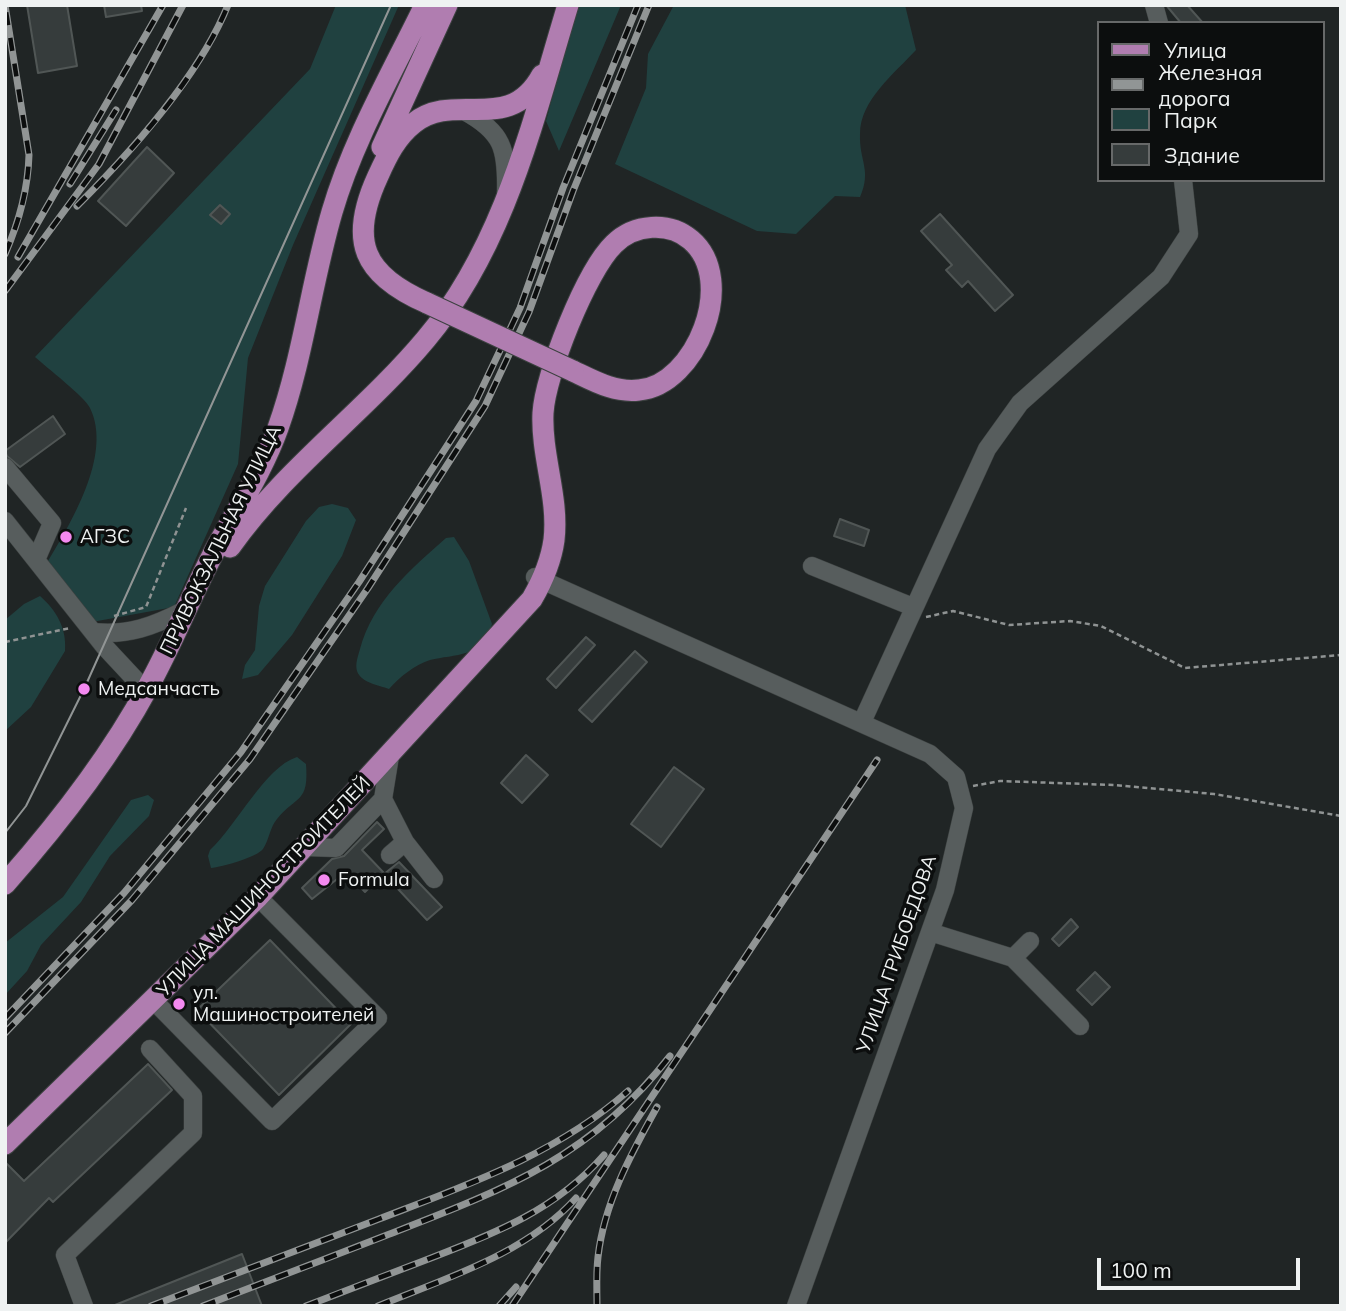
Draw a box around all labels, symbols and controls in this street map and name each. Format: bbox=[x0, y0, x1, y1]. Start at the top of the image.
legend bbox=[1098, 21, 1325, 182]
text: Улица bbox=[1164, 37, 1227, 63]
text: Железная дорога bbox=[1158, 59, 1262, 111]
text: Парк bbox=[1164, 107, 1217, 133]
text: Здание bbox=[1164, 142, 1240, 168]
street label: ПРИВОКЗАЛЬНАЯ УЛИЦА bbox=[156, 422, 286, 658]
place label: АГЗС bbox=[80, 526, 130, 548]
marker: АГЗС bbox=[58, 529, 74, 545]
place label: Медсанчасть bbox=[98, 678, 220, 700]
marker: Медсанчасть bbox=[76, 681, 92, 697]
street label: УЛИЦА МАШИНОСТРОИТЕЛЕЙ bbox=[152, 772, 376, 1002]
street label: УЛИЦА ГРИБОЕДОВА bbox=[852, 852, 942, 1056]
place label: Formula bbox=[338, 869, 410, 891]
marker: Formula bbox=[316, 872, 332, 888]
place label: ул. Машиностроителей bbox=[193, 982, 374, 1026]
marker: ул. Машиностроителей bbox=[171, 996, 187, 1012]
scale bar bbox=[1101, 1244, 1304, 1288]
text: 100 m bbox=[1110, 1257, 1172, 1283]

